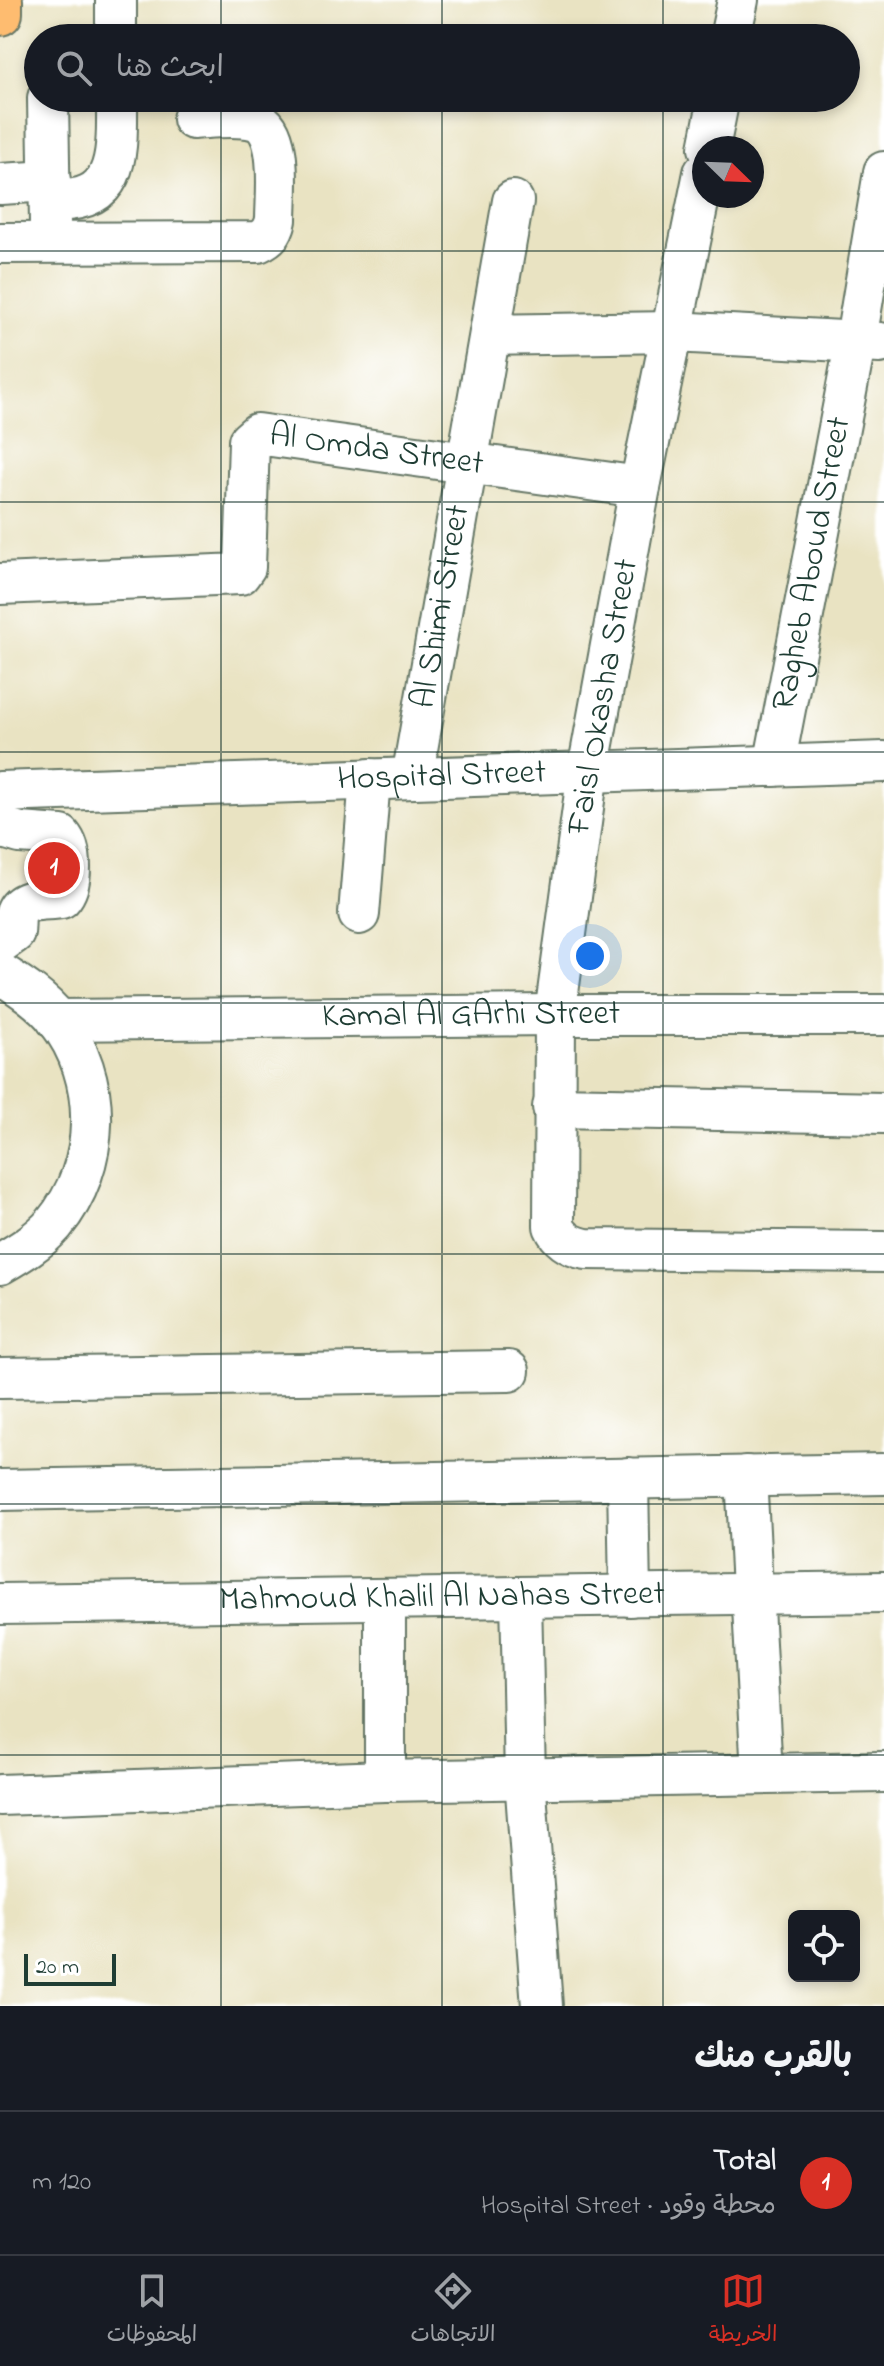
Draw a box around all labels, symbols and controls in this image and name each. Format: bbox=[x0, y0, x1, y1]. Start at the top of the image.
search box bbox=[24, 24, 860, 112]
icon: search bbox=[52, 46, 96, 90]
text: ابحث هنا bbox=[116, 47, 224, 91]
north arrow bbox=[692, 136, 764, 208]
street label: Al Omda Street bbox=[266, 411, 487, 490]
street label: Ragheb Aboud Street bbox=[760, 413, 866, 715]
street label: Al Shimi Street bbox=[400, 501, 484, 712]
street label: Faisl Okasha Street bbox=[555, 555, 653, 840]
street label: Hospital Street bbox=[336, 748, 547, 806]
pin: 1 bbox=[28, 838, 80, 898]
your location bbox=[570, 936, 610, 976]
street label: Kamal Al GArhi Street bbox=[322, 990, 620, 1042]
street label: Mahmoud Khalil Al Nahas Street bbox=[219, 1570, 665, 1626]
map controls bbox=[788, 1910, 860, 1982]
button: locate bbox=[788, 1910, 860, 1982]
scale bar bbox=[24, 1950, 116, 1986]
text: 20 m bbox=[36, 1952, 79, 1984]
text: بالقرب منك bbox=[694, 2034, 852, 2084]
text: Total bbox=[713, 2140, 776, 2184]
text: 120 m bbox=[32, 2164, 91, 2202]
text: 1 bbox=[822, 2164, 830, 2202]
text: محطة وقود · Hospital Street bbox=[481, 2188, 776, 2226]
tab: المحفوظات bbox=[107, 2269, 197, 2353]
tab: الاتجاهات bbox=[411, 2269, 495, 2353]
tab: الخريطة bbox=[709, 2269, 777, 2353]

